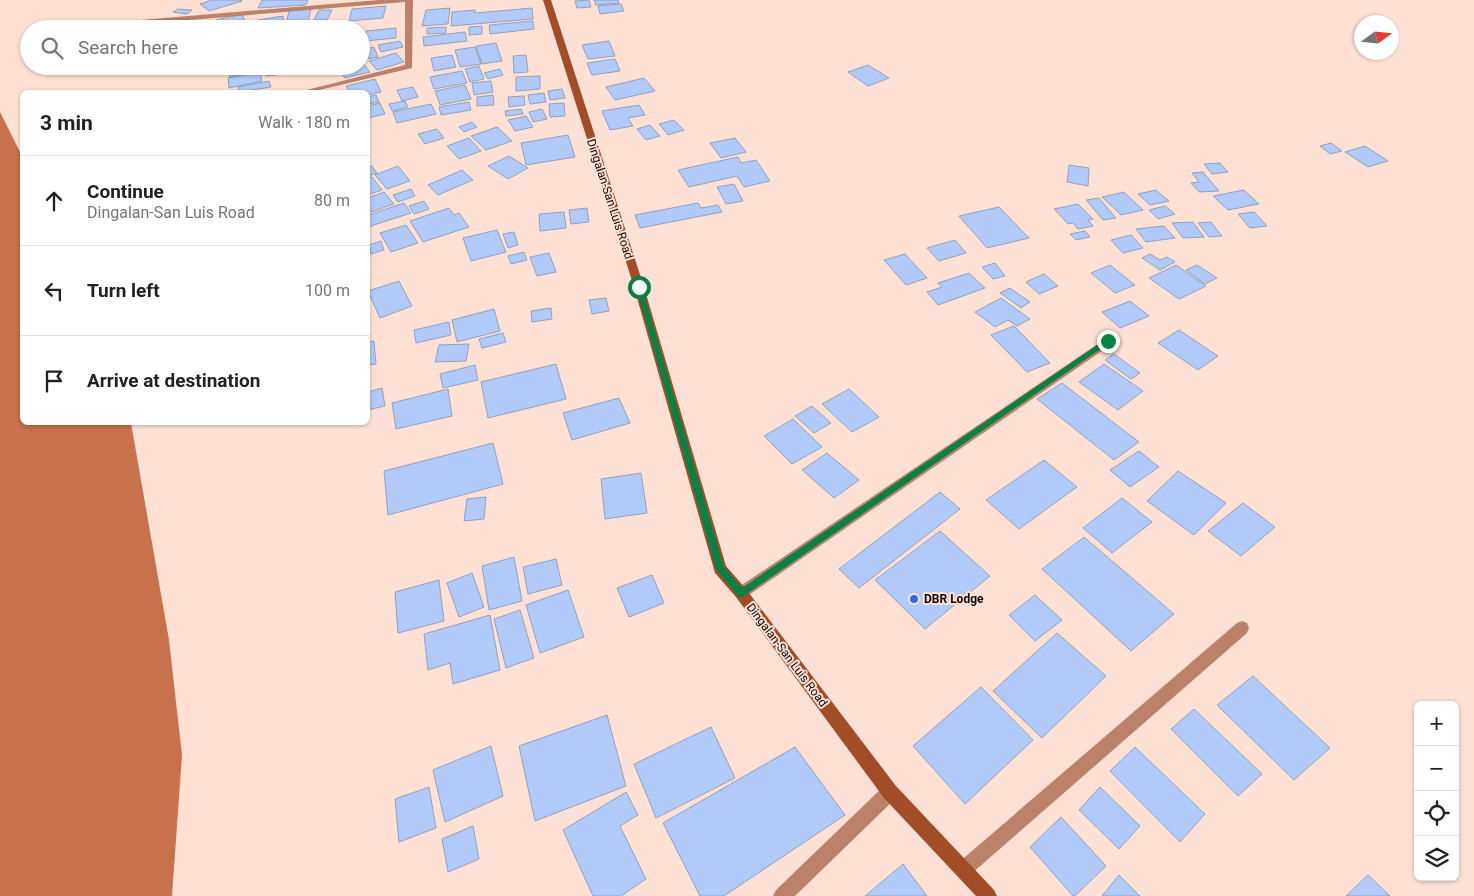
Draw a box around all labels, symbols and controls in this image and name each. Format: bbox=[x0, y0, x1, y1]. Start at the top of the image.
north arrow bbox=[1354, 15, 1399, 60]
search box bbox=[20, 20, 370, 75]
icon: search bbox=[38, 34, 66, 62]
text: Search here bbox=[78, 36, 178, 59]
text: 3 min bbox=[40, 111, 93, 135]
text: Walk · 180 m bbox=[258, 113, 350, 132]
street label: Dingalan-San Luis Road bbox=[584, 137, 636, 261]
text: Continue bbox=[87, 180, 164, 203]
icon: ahead bbox=[40, 187, 68, 215]
text: 80 m bbox=[314, 191, 350, 210]
text: Dingalan-San Luis Road bbox=[87, 203, 255, 222]
route start bbox=[628, 276, 651, 299]
icon: left bbox=[40, 277, 68, 305]
text: Turn left bbox=[87, 279, 160, 302]
text: 100 m bbox=[305, 281, 350, 300]
route end bbox=[1097, 330, 1120, 353]
icon: arrive bbox=[40, 367, 68, 395]
text: Arrive at destination bbox=[87, 369, 260, 392]
place label: DBR Lodge bbox=[924, 592, 984, 606]
marker: DBR Lodge bbox=[908, 593, 920, 605]
street label: Dingalan-San Luis Road bbox=[744, 601, 830, 709]
map controls bbox=[1414, 701, 1459, 881]
button: + bbox=[1414, 701, 1459, 746]
button: − bbox=[1414, 746, 1459, 791]
button: locate bbox=[1414, 791, 1459, 836]
button: layers bbox=[1414, 836, 1459, 881]

